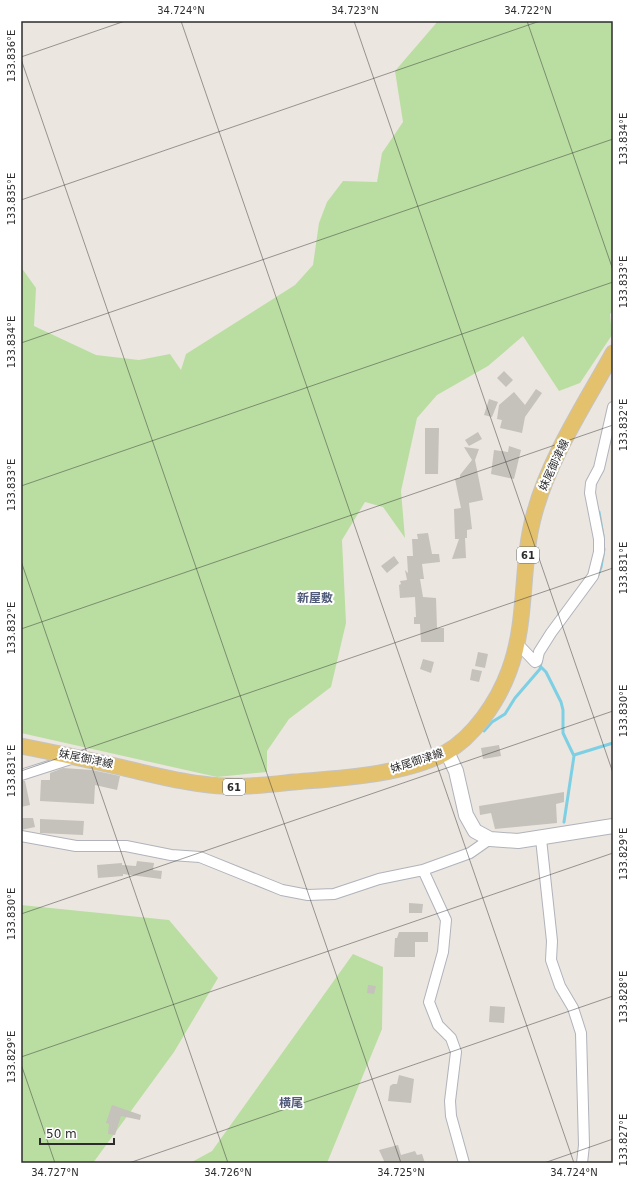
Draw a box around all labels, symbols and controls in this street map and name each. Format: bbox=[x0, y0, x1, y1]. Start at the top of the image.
text: 34.724°N bbox=[157, 5, 205, 16]
text: 34.723°N bbox=[331, 5, 379, 16]
text: 34.722°N bbox=[504, 5, 552, 16]
text: 133.836°E bbox=[6, 30, 17, 82]
text: 133.834°E bbox=[618, 113, 629, 165]
text: 133.835°E bbox=[6, 173, 17, 225]
text: 133.833°E bbox=[618, 256, 629, 308]
text: 133.834°E bbox=[6, 316, 17, 368]
text: 133.832°E bbox=[618, 399, 629, 451]
street label: 妹尾御津線 bbox=[536, 437, 572, 493]
text: 133.833°E bbox=[6, 459, 17, 511]
text: 133.831°E bbox=[618, 542, 629, 594]
road number: 61 bbox=[517, 547, 539, 563]
district label: 新屋敷 bbox=[297, 591, 333, 605]
text: 133.832°E bbox=[6, 602, 17, 654]
text: 133.830°E bbox=[618, 685, 629, 737]
text: 133.831°E bbox=[6, 745, 17, 797]
street label: 妹尾御津線 bbox=[389, 746, 445, 776]
street label: 妹尾御津線 bbox=[58, 747, 114, 771]
road number: 61 bbox=[223, 779, 245, 795]
text: 133.829°E bbox=[618, 828, 629, 880]
text: 133.830°E bbox=[6, 888, 17, 940]
text: 133.828°E bbox=[618, 971, 629, 1023]
text: 133.829°E bbox=[6, 1031, 17, 1083]
district label: 横尾 bbox=[279, 1096, 303, 1110]
text: 133.827°E bbox=[618, 1114, 629, 1166]
scale bar bbox=[40, 1120, 114, 1146]
text: 50 m bbox=[46, 1127, 77, 1141]
text: 34.727°N bbox=[31, 1167, 79, 1178]
text: 34.726°N bbox=[204, 1167, 252, 1178]
text: 34.725°N bbox=[377, 1167, 425, 1178]
text: 34.724°N bbox=[550, 1167, 598, 1178]

